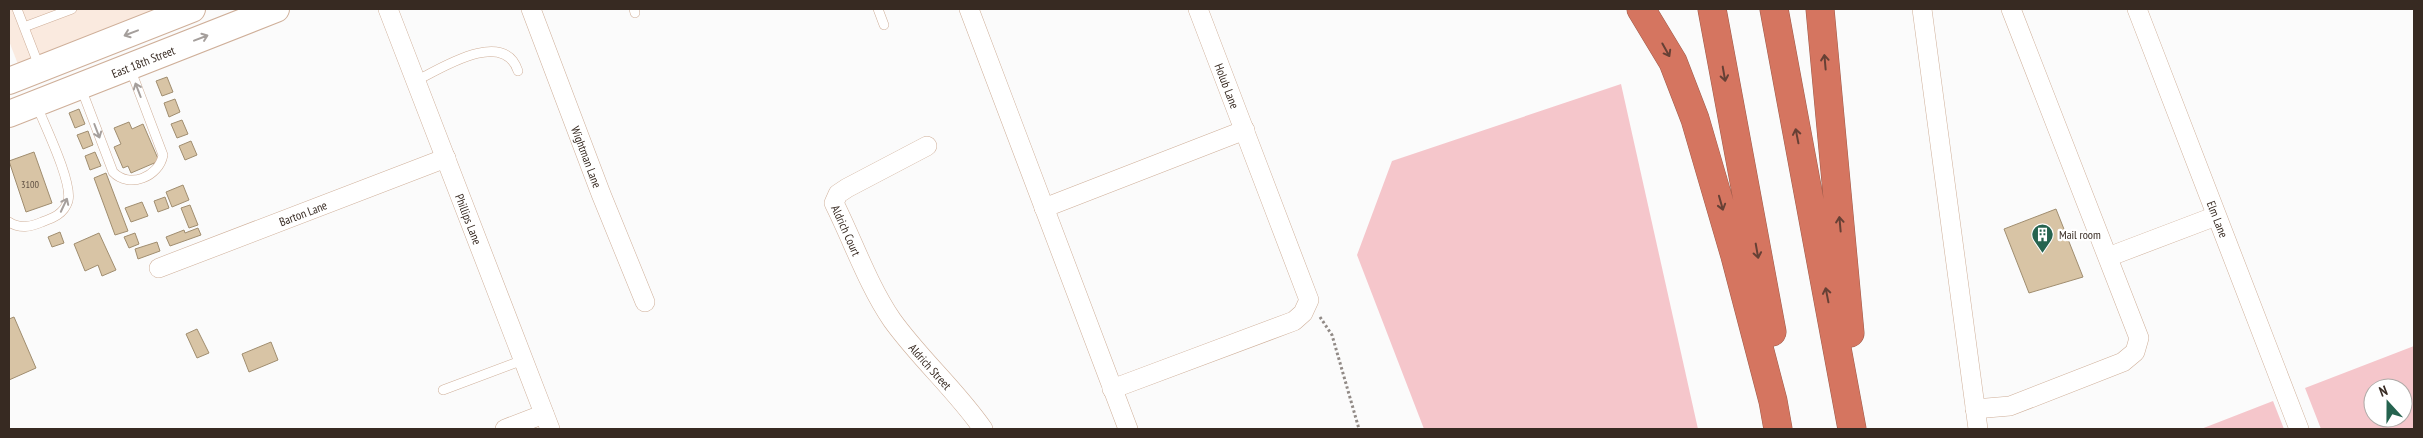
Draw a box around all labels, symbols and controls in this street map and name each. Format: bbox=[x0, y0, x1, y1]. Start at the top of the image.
one-way arrow bbox=[124, 29, 139, 38]
one-way arrow bbox=[193, 33, 208, 42]
street label: East 18th Street bbox=[109, 42, 177, 80]
one-way arrow bbox=[1662, 43, 1672, 57]
one-way arrow bbox=[1820, 54, 1829, 70]
street label: Holub Lane bbox=[1212, 61, 1242, 111]
one-way arrow bbox=[1720, 65, 1730, 81]
one-way arrow bbox=[133, 83, 142, 98]
one-way arrow bbox=[93, 123, 103, 138]
street label: Wightman Lane bbox=[568, 124, 605, 190]
one-way arrow bbox=[1792, 128, 1802, 144]
house number: 3100 bbox=[21, 178, 40, 191]
street label: Phillips Lane bbox=[452, 191, 486, 246]
one-way arrow bbox=[1716, 195, 1726, 211]
one-way arrow bbox=[60, 197, 70, 212]
street label: Barton Lane bbox=[277, 197, 329, 229]
street label: Elm Lane bbox=[2204, 198, 2232, 239]
street label: Aldrich Court bbox=[829, 202, 865, 259]
one-way arrow bbox=[1835, 216, 1845, 232]
building icon: Mail room bbox=[2031, 222, 2055, 253]
place label: Mail room bbox=[2059, 227, 2101, 242]
one-way arrow bbox=[1753, 242, 1763, 258]
one-way arrow bbox=[1822, 288, 1831, 304]
street label: Aldrich Street bbox=[906, 340, 956, 393]
north arrow bbox=[2363, 378, 2413, 428]
text: N bbox=[2377, 381, 2390, 401]

